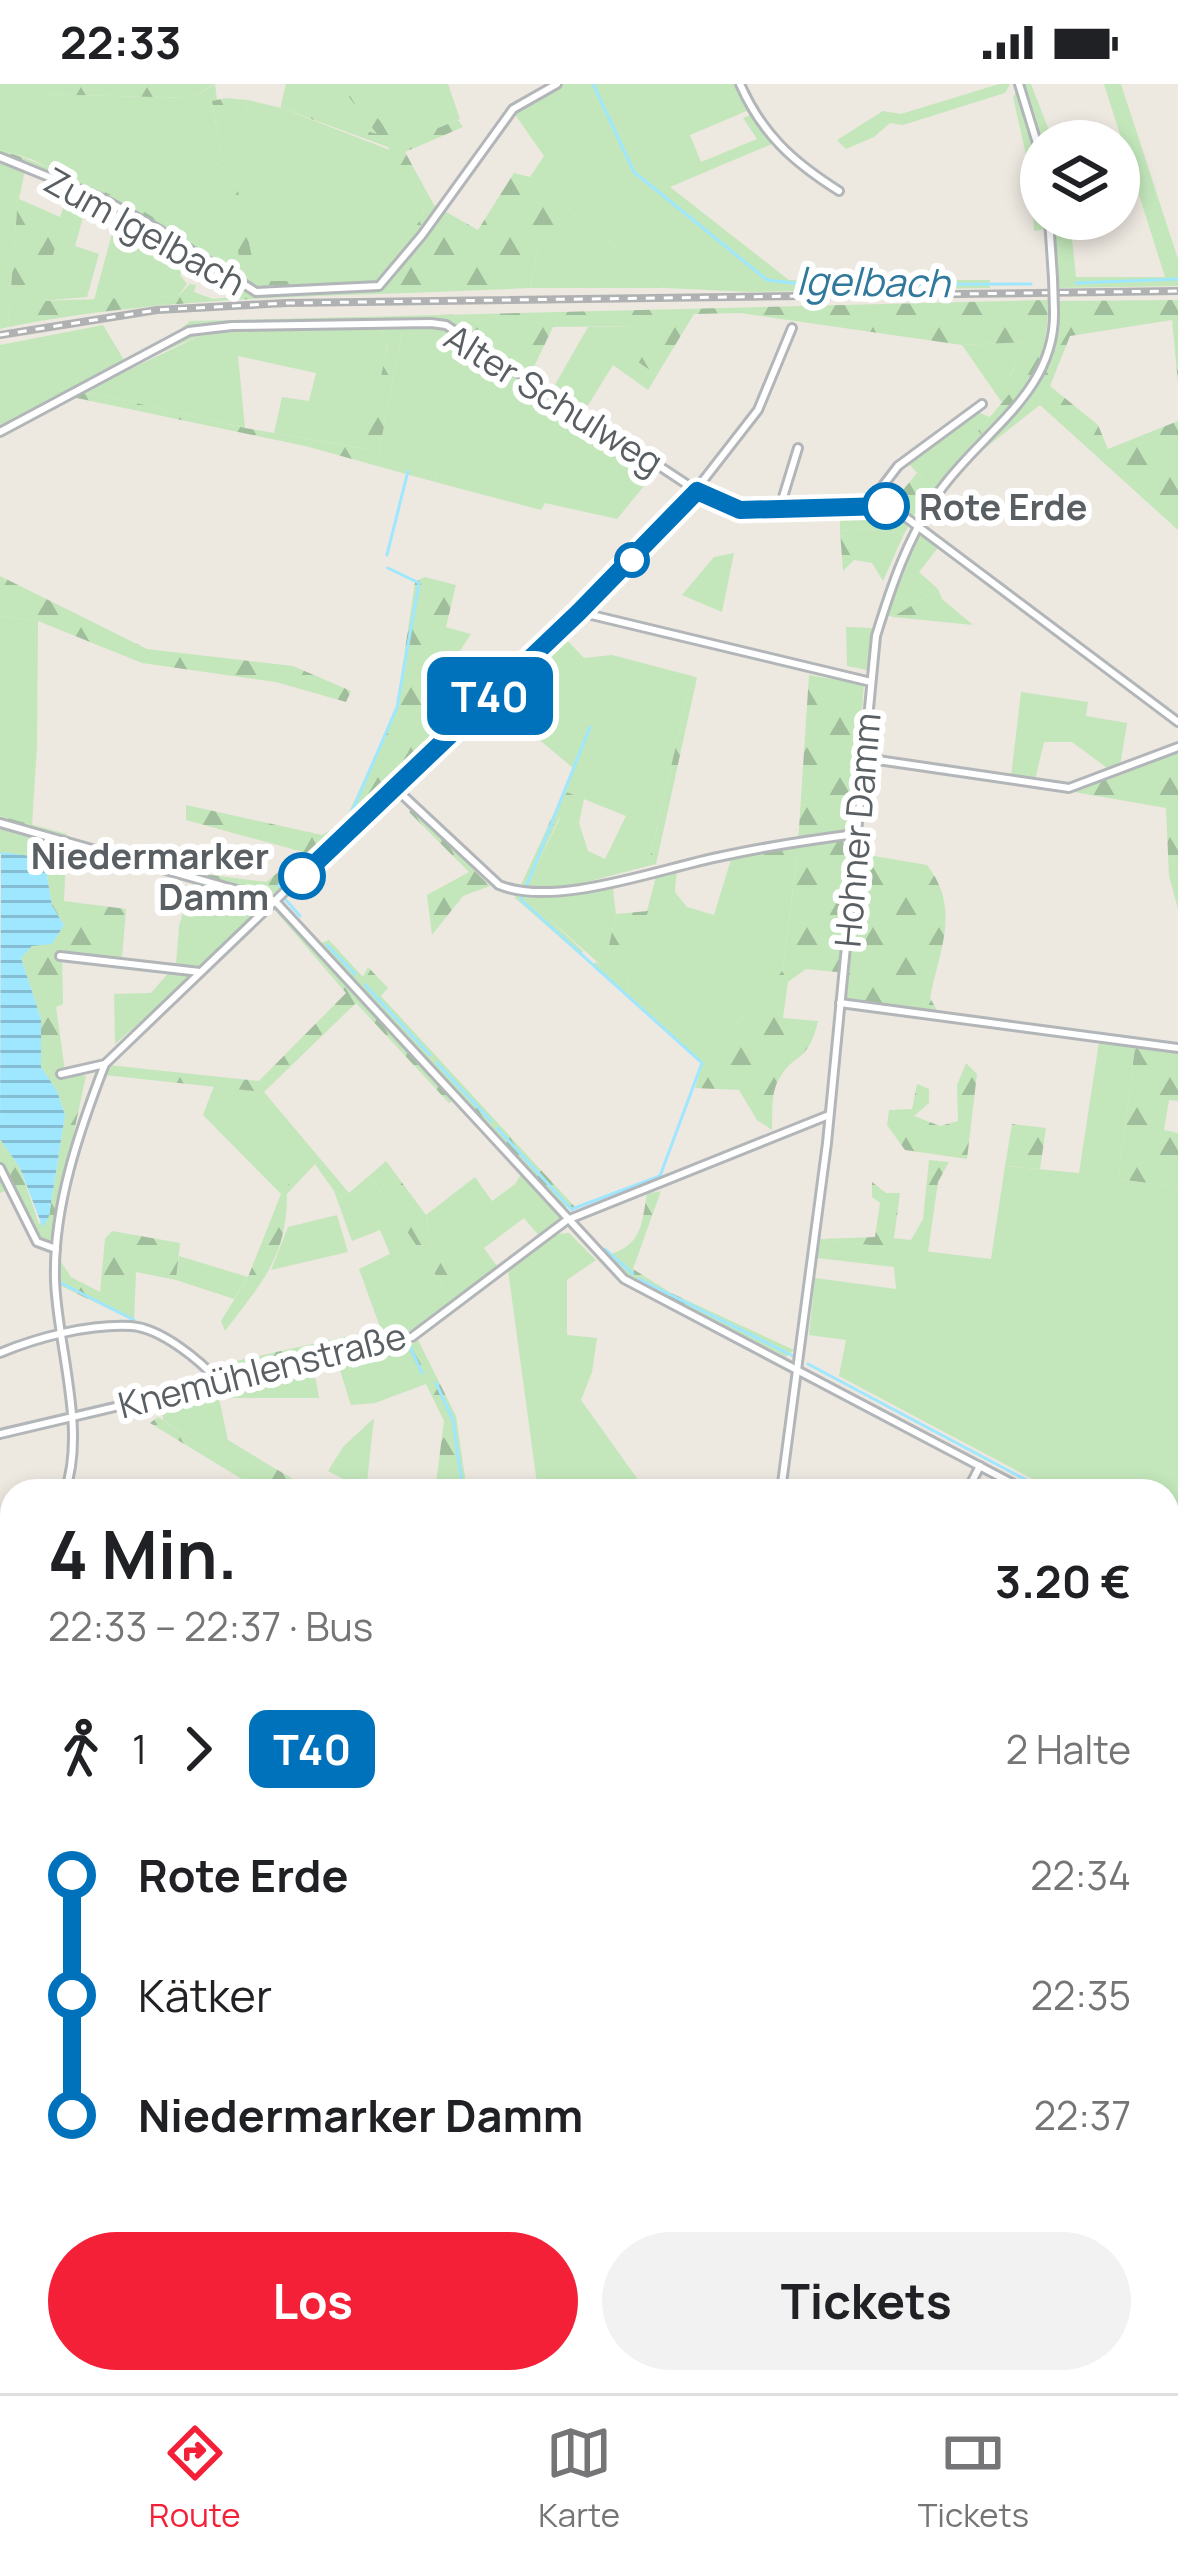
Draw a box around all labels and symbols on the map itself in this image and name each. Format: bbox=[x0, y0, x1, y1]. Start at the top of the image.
street label: Zum Igelbach bbox=[36, 156, 254, 306]
water label: Igelbach bbox=[796, 253, 952, 309]
street label: Alter Schulweg bbox=[436, 312, 672, 486]
place label: Rote Erde bbox=[919, 482, 1087, 531]
marker: Rote Erde bbox=[864, 484, 908, 528]
unlabelled marker bbox=[616, 544, 648, 576]
line badge: T40 bbox=[421, 657, 559, 735]
street label: Hohner Damm bbox=[822, 711, 892, 949]
place label: Niedermarker Damm bbox=[31, 831, 269, 921]
marker: Niedermarker Damm bbox=[280, 854, 324, 898]
street label: Knemühlenstraße bbox=[113, 1311, 411, 1429]

